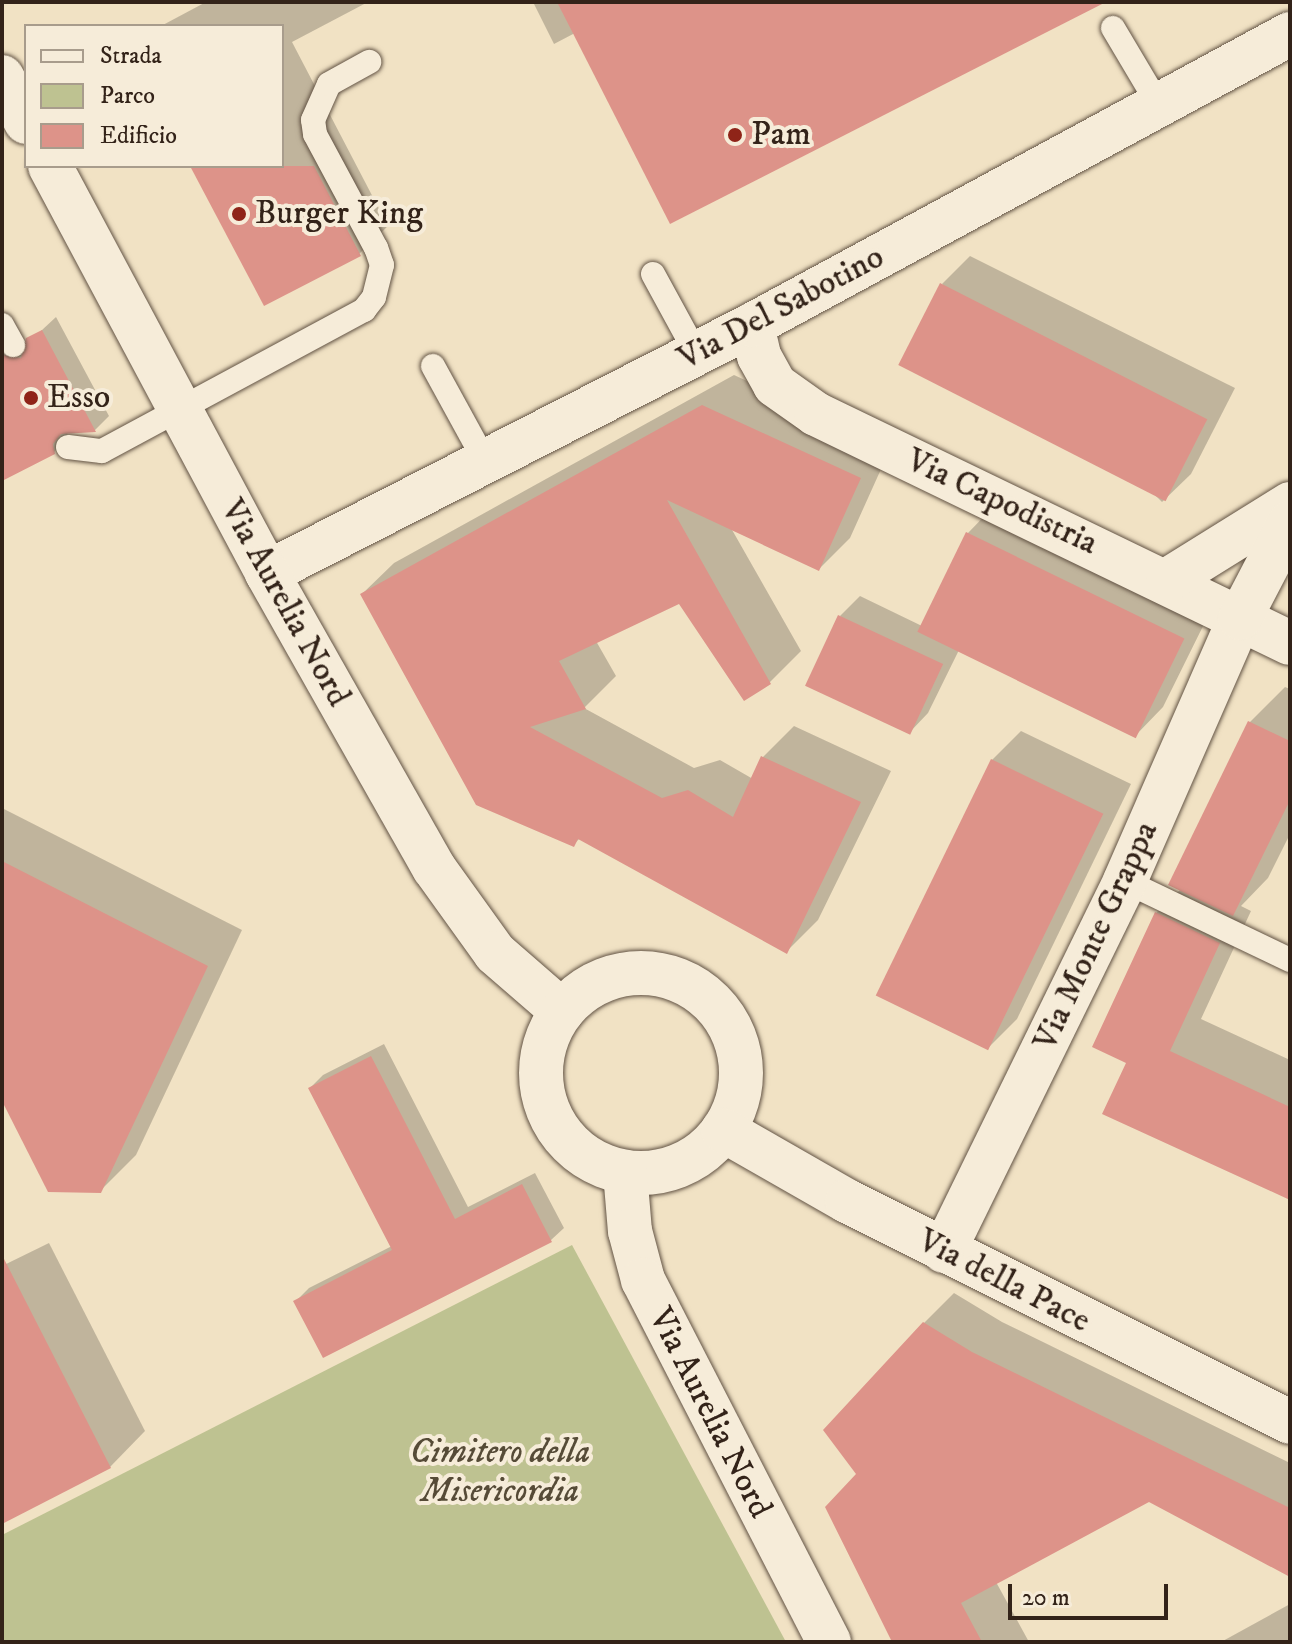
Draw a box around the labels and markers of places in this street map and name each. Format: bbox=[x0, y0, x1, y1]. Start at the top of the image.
place label: Pam bbox=[751, 115, 811, 155]
marker: Pam bbox=[726, 126, 744, 144]
place label: Burger King bbox=[255, 194, 423, 234]
marker: Burger King bbox=[230, 205, 248, 223]
place label: Esso bbox=[47, 378, 110, 418]
marker: Esso bbox=[22, 389, 40, 407]

